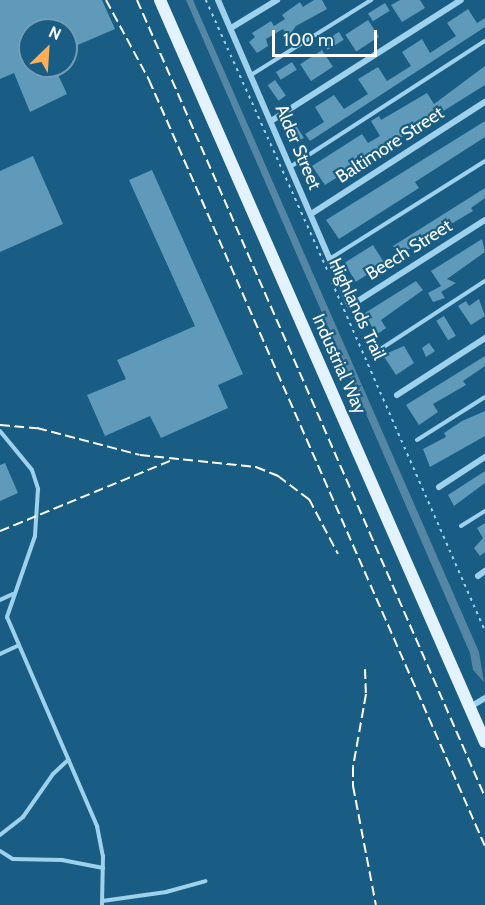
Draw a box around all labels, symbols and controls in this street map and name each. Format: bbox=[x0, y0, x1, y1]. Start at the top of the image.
north arrow bbox=[18, 18, 78, 78]
scale bar bbox=[275, 18, 380, 56]
text: N bbox=[46, 22, 64, 44]
text: 100 m bbox=[283, 29, 334, 51]
street label: Alder Street bbox=[270, 101, 326, 193]
street label: Baltimore Street bbox=[332, 102, 448, 188]
street label: Beech Street bbox=[362, 215, 456, 285]
street label: Highlands Trail bbox=[324, 255, 390, 363]
street label: Industrial Way bbox=[307, 310, 371, 418]

